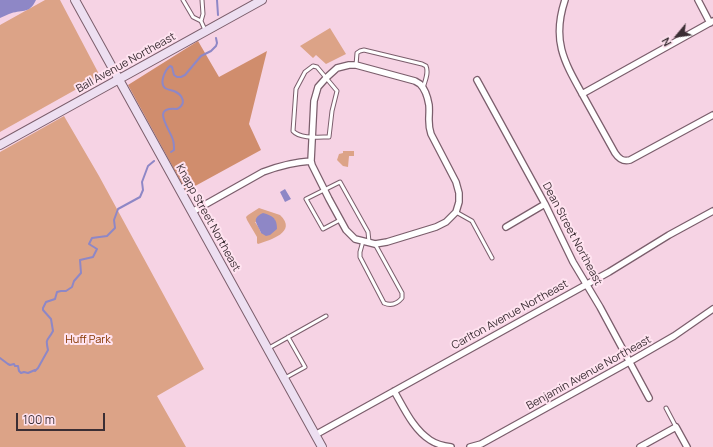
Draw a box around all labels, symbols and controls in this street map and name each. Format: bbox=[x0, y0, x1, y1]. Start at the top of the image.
north arrow bbox=[657, 16, 697, 56]
street label: Ball Avenue Northeast bbox=[74, 30, 178, 96]
text: N bbox=[658, 35, 675, 49]
street label: Knapp Street Northeast bbox=[173, 162, 243, 274]
street label: Dean Street Northeast bbox=[539, 180, 605, 288]
street label: Carlton Avenue Northeast bbox=[449, 277, 571, 353]
park label: Huff Park bbox=[65, 333, 111, 347]
street label: Benjamin Avenue Northeast bbox=[524, 333, 654, 413]
scale bar bbox=[18, 405, 107, 431]
text: 100 m bbox=[23, 411, 55, 428]

